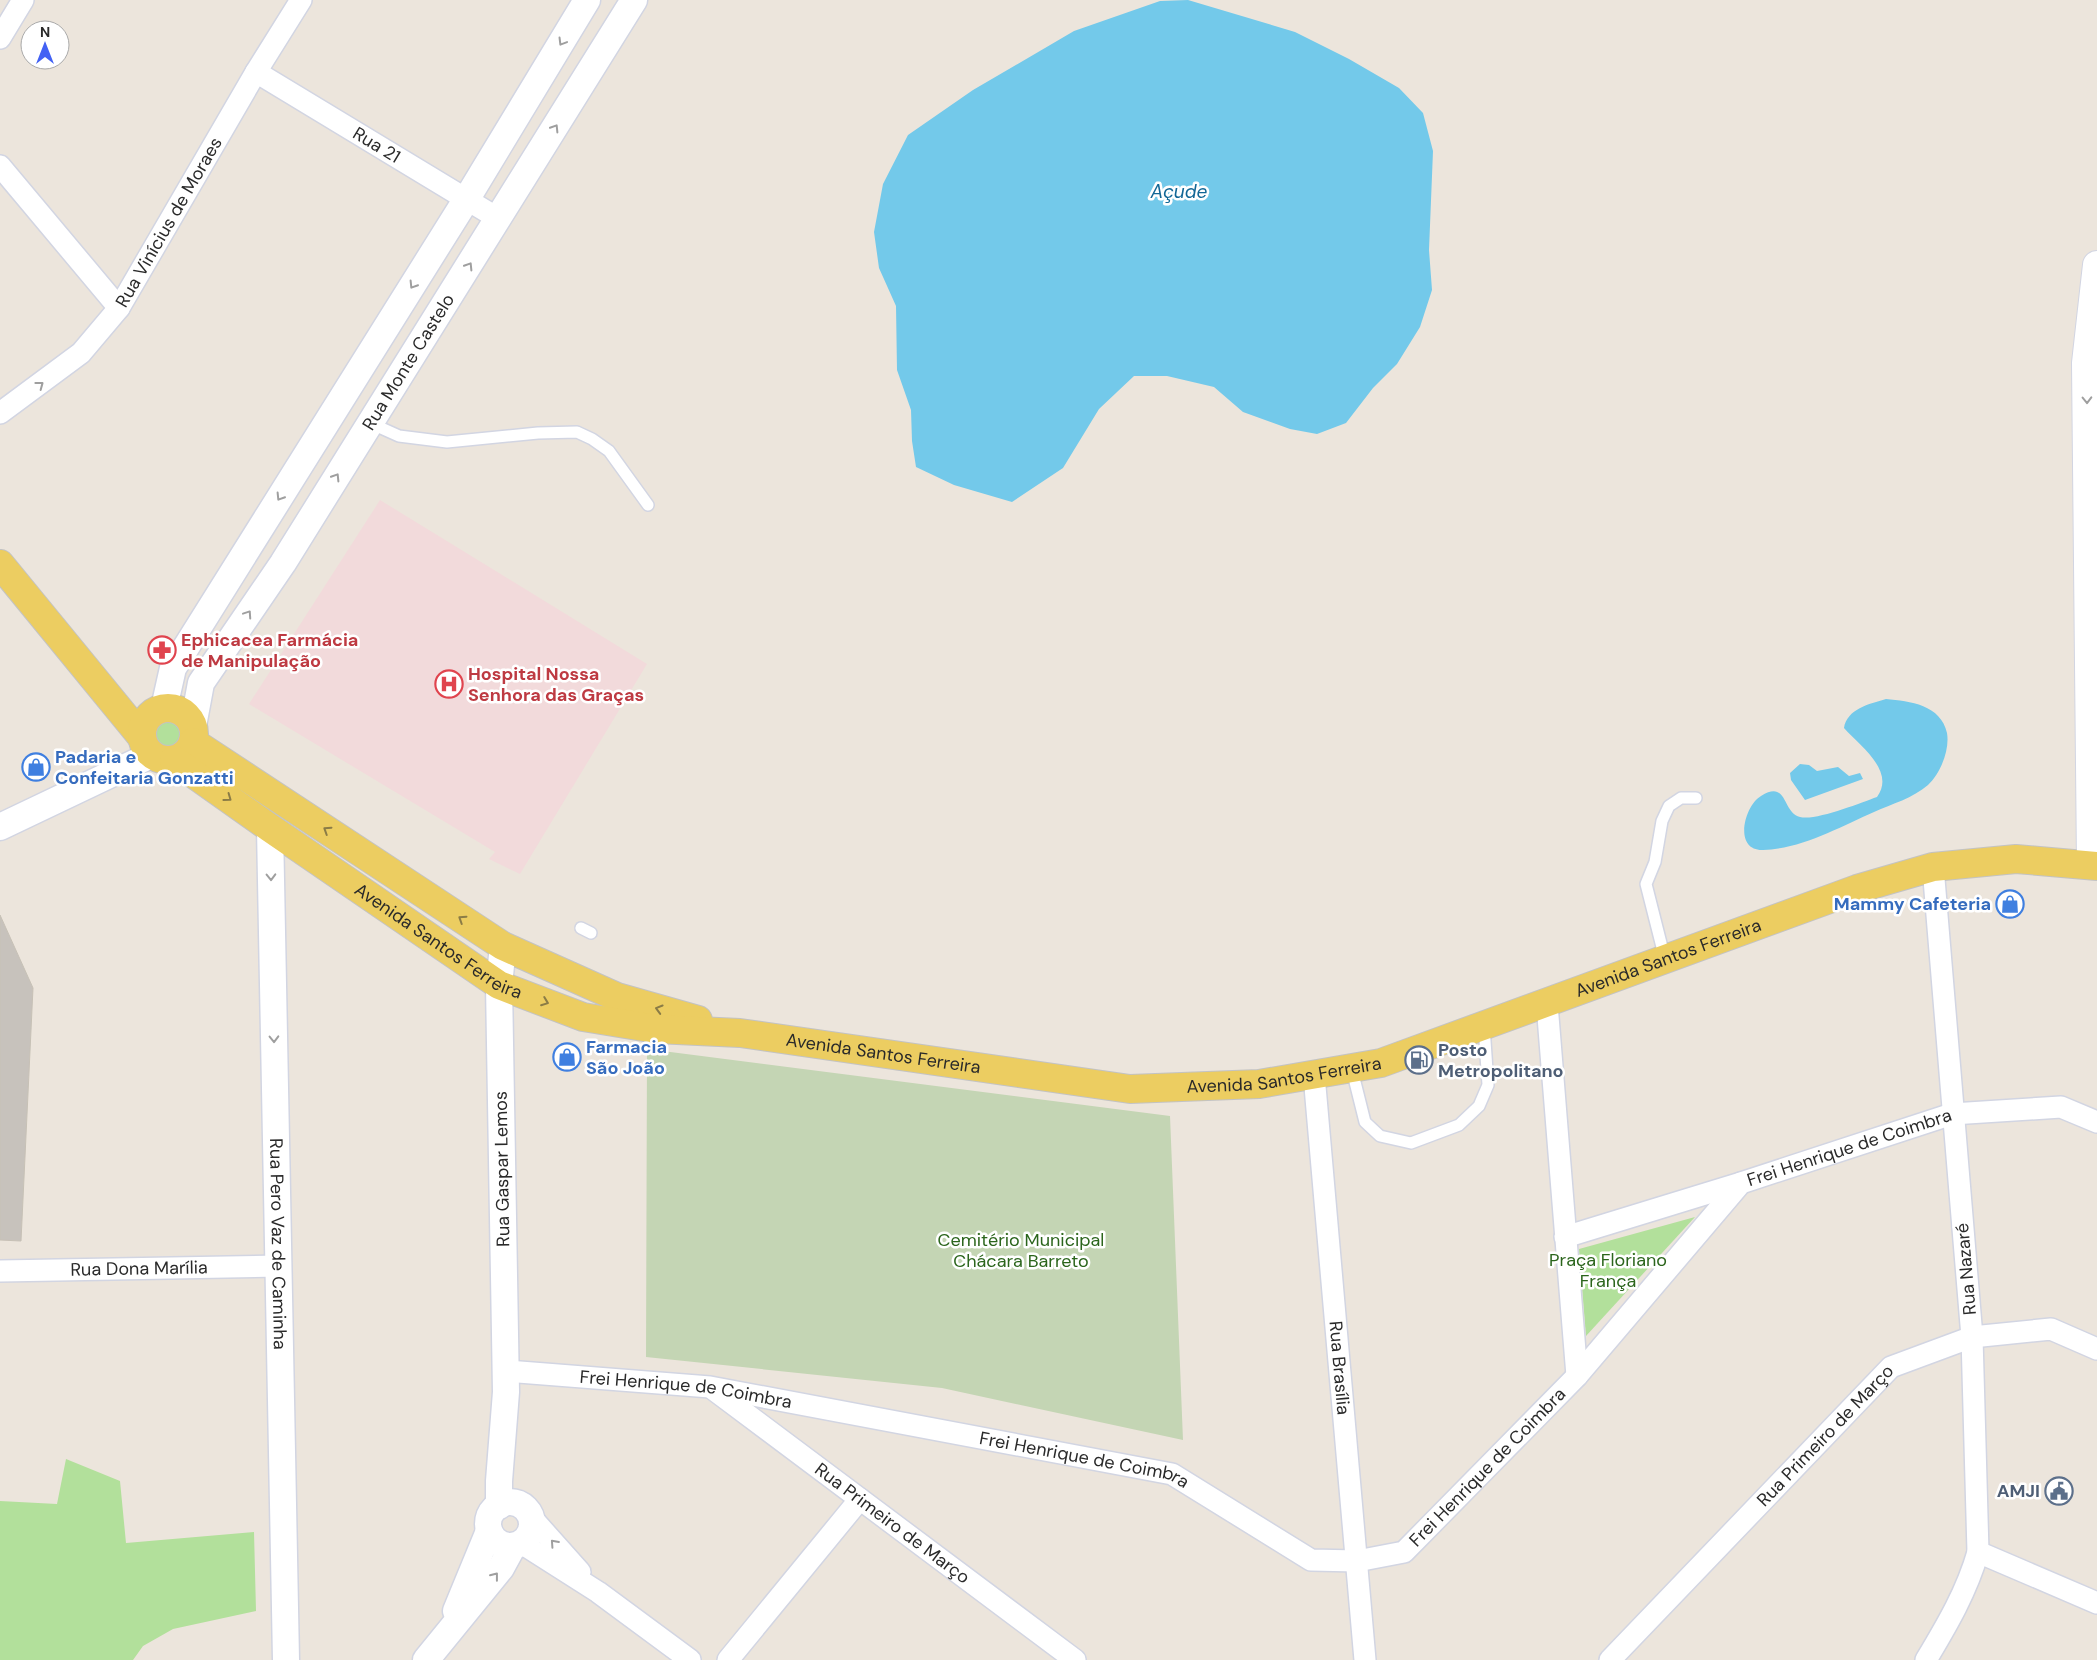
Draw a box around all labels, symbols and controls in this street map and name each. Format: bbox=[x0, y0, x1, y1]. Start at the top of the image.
north arrow bbox=[20, 20, 70, 70]
text: N bbox=[40, 23, 50, 41]
one-way arrow bbox=[558, 36, 568, 45]
street label: Rua 21 bbox=[348, 121, 405, 169]
one-way arrow bbox=[549, 124, 558, 133]
street label: Rua Vinícius de Moraes bbox=[110, 133, 228, 312]
water label: Açude bbox=[1150, 179, 1208, 204]
one-way arrow bbox=[463, 262, 472, 271]
one-way arrow bbox=[410, 280, 420, 289]
street label: Rua Monte Castelo bbox=[357, 289, 460, 435]
one-way arrow bbox=[34, 382, 44, 391]
one-way arrow bbox=[2082, 397, 2092, 405]
one-way arrow bbox=[330, 474, 339, 483]
one-way arrow bbox=[277, 491, 286, 500]
one-way arrow bbox=[242, 610, 251, 620]
place label: Ephicacea Farmácia de Manipulação bbox=[181, 628, 358, 673]
pharmacy icon: Ephicacea Farmácia de Manipulação bbox=[147, 635, 177, 665]
place label: Hospital Nossa Senhora das Graças bbox=[468, 662, 644, 707]
hospital icon: Hospital Nossa Senhora das Graças bbox=[434, 669, 464, 699]
place label: Padaria e Confeitaria Gonzatti bbox=[55, 745, 234, 790]
shop icon: Padaria e Confeitaria Gonzatti bbox=[21, 752, 51, 782]
one-way arrow bbox=[222, 792, 232, 801]
one-way arrow bbox=[323, 826, 332, 836]
one-way arrow bbox=[266, 874, 276, 881]
street label: Avenida Santos Ferreira bbox=[350, 878, 526, 1005]
shop icon: Mammy Cafeteria bbox=[1995, 889, 2025, 919]
place label: Mammy Cafeteria bbox=[1834, 892, 1991, 916]
street label: Avenida Santos Ferreira bbox=[1572, 913, 1765, 1003]
one-way arrow bbox=[459, 916, 468, 925]
one-way arrow bbox=[540, 996, 549, 1006]
one-way arrow bbox=[656, 1005, 664, 1015]
street label: Avenida Santos Ferreira bbox=[784, 1028, 982, 1079]
place label: Farmacia São João bbox=[586, 1035, 667, 1080]
one-way arrow bbox=[269, 1036, 279, 1044]
place label: Posto Metropolitano bbox=[1438, 1038, 1564, 1083]
shop icon: Farmacia São João bbox=[552, 1042, 582, 1072]
fuel station icon: Posto Metropolitano bbox=[1404, 1045, 1434, 1075]
street label: Avenida Santos Ferreira bbox=[1186, 1051, 1383, 1099]
street label: Rua Gaspar Lemos bbox=[489, 1091, 515, 1247]
street label: Frei Henrique de Coimbra bbox=[1744, 1103, 1955, 1192]
street label: Rua Pero Vaz de Caminha bbox=[264, 1138, 292, 1350]
street label: Rua Nazaré bbox=[1950, 1222, 1982, 1316]
park label: Cemitério Municipal Chácara Barreto bbox=[938, 1228, 1104, 1273]
park label: Praça Floriano França bbox=[1549, 1248, 1667, 1293]
street label: Rua Dona Marília bbox=[70, 1255, 208, 1282]
street label: Rua Brasília bbox=[1323, 1320, 1356, 1416]
street label: Rua Primeiro de Março bbox=[1752, 1359, 1899, 1512]
street label: Frei Henrique de Coimbra bbox=[579, 1365, 794, 1414]
street label: Frei Henrique de Coimbra bbox=[1404, 1383, 1571, 1552]
street label: Frei Henrique de Coimbra bbox=[977, 1426, 1194, 1494]
street label: Rua Primeiro de Março bbox=[810, 1457, 975, 1589]
public building icon: AMJI bbox=[2044, 1476, 2074, 1506]
place label: AMJI bbox=[1997, 1479, 2040, 1503]
one-way arrow bbox=[551, 1539, 560, 1548]
one-way arrow bbox=[489, 1573, 497, 1582]

